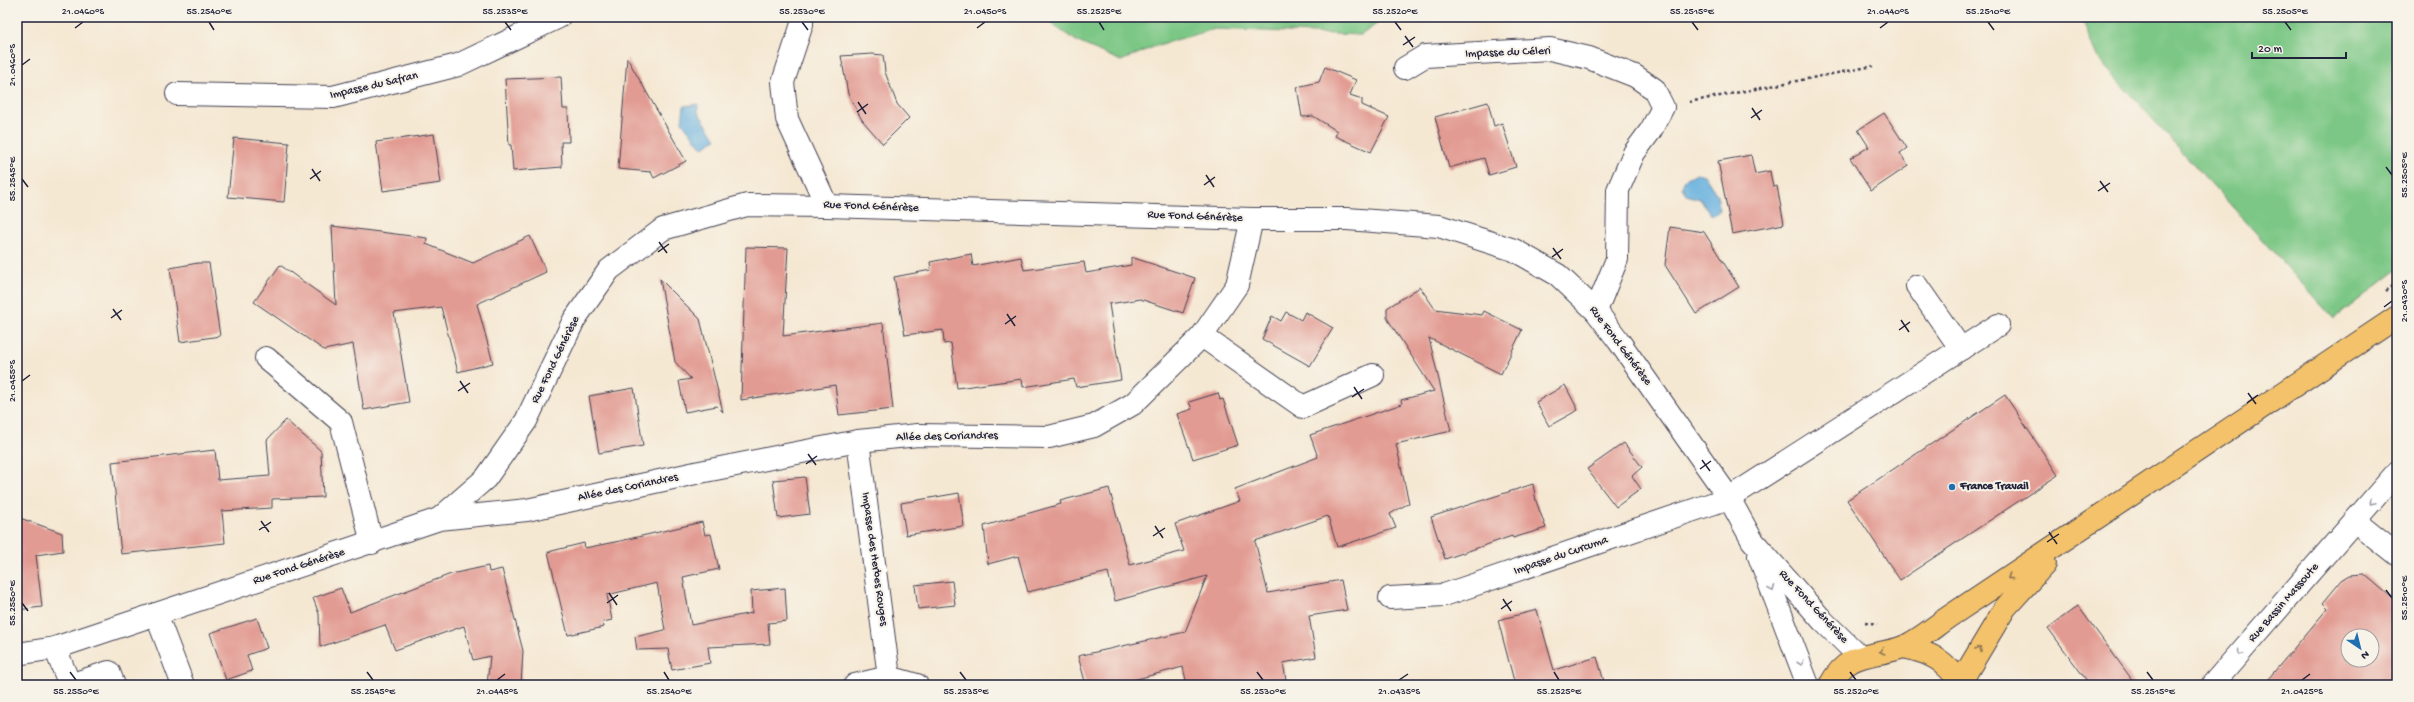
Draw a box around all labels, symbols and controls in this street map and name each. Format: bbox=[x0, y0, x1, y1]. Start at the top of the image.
text: 21.0460°S bbox=[62, 6, 105, 18]
text: 55.2540°E bbox=[187, 6, 232, 18]
text: 55.2535°E bbox=[483, 6, 528, 18]
text: 55.2530°E bbox=[779, 6, 825, 18]
text: 21.0450°S bbox=[964, 6, 1007, 18]
text: 55.2525°E bbox=[1077, 6, 1122, 18]
text: 55.2520°E bbox=[1372, 6, 1418, 18]
text: 55.2515°E bbox=[1670, 6, 1715, 18]
text: 21.0440°S bbox=[1867, 6, 1909, 18]
text: 55.2510°E bbox=[1966, 6, 2011, 18]
text: 55.2505°E bbox=[2262, 6, 2309, 18]
scale bar bbox=[2252, 34, 2346, 60]
text: 21.0460°S bbox=[7, 43, 19, 86]
text: 20 m bbox=[2258, 43, 2283, 57]
street label: Impasse du Céleri bbox=[1465, 44, 1551, 61]
street label: Impasse du Safran bbox=[329, 69, 420, 103]
text: 55.2505°E bbox=[2399, 151, 2411, 198]
text: 55.2545°E bbox=[7, 156, 19, 201]
street label: Rue Fond Générèse bbox=[823, 198, 920, 216]
street label: Rue Fond Générèse bbox=[1147, 208, 1244, 226]
text: 21.0430°S bbox=[2399, 279, 2411, 322]
street label: Rue Fond Générèse bbox=[1586, 304, 1655, 389]
street label: Rue Fond Générèse bbox=[529, 313, 584, 406]
text: 21.0455°S bbox=[7, 360, 19, 402]
street label: Allée des Coriandres bbox=[896, 429, 999, 445]
street label: Allée des Coriandres bbox=[577, 470, 680, 505]
place label: France Travail bbox=[1959, 480, 2029, 494]
marker: France Travail bbox=[1947, 482, 1957, 492]
street label: Impasse des Herbes Rouges bbox=[858, 491, 890, 627]
one-way arrow bbox=[2369, 498, 2376, 505]
street label: Impasse du Curcuma bbox=[1512, 533, 1610, 579]
street label: Rue Fond Générèse bbox=[251, 545, 347, 588]
street label: Rue Bassin Massoute bbox=[2246, 560, 2323, 646]
street label: Rue Fond Générèse bbox=[1775, 567, 1851, 647]
one-way arrow bbox=[2007, 572, 2014, 579]
text: 55.2510°E bbox=[2399, 575, 2411, 620]
text: 55.2550°E bbox=[7, 579, 19, 626]
one-way arrow bbox=[1768, 585, 1776, 592]
north arrow bbox=[2340, 628, 2380, 668]
one-way arrow bbox=[1975, 646, 1982, 653]
one-way arrow bbox=[1878, 647, 1885, 655]
one-way arrow bbox=[2238, 648, 2245, 656]
text: N bbox=[2358, 648, 2371, 662]
one-way arrow bbox=[1796, 660, 1805, 667]
text: 55.2550°E bbox=[53, 686, 100, 698]
text: 55.2545°E bbox=[351, 686, 396, 698]
text: 21.0445°S bbox=[476, 686, 518, 698]
text: 55.2540°E bbox=[647, 686, 692, 698]
text: 55.2535°E bbox=[944, 686, 989, 698]
text: 55.2530°E bbox=[1240, 686, 1286, 698]
text: 21.0435°S bbox=[1378, 686, 1420, 698]
text: 55.2525°E bbox=[1537, 686, 1582, 698]
text: 55.2520°E bbox=[1833, 686, 1879, 698]
text: 55.2515°E bbox=[2131, 686, 2176, 698]
text: 21.0425°S bbox=[2281, 686, 2323, 698]

